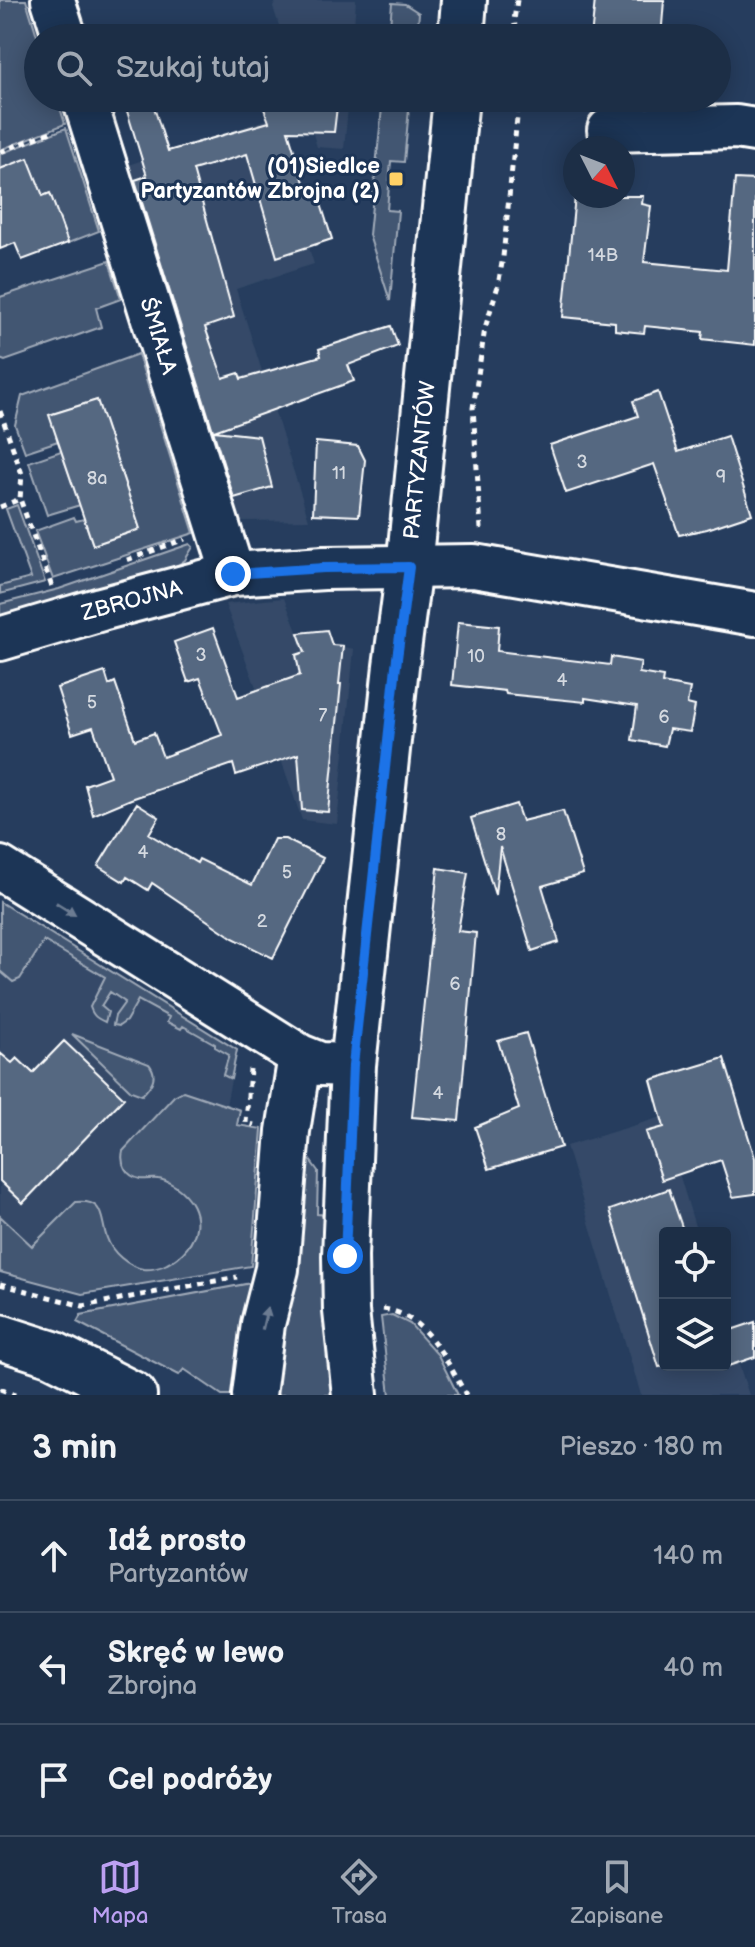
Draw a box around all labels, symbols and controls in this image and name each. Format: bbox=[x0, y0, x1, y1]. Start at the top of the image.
search box bbox=[24, 24, 731, 112]
icon: search bbox=[52, 46, 96, 90]
text: Szukaj tutaj bbox=[116, 50, 270, 86]
north arrow bbox=[563, 136, 635, 208]
place label: (01)Siedlce Partyzantów Zbrojna (2) bbox=[141, 153, 380, 205]
marker: (01)Siedlce Partyzantów Zbrojna (2) bbox=[387, 170, 405, 188]
house number: 14B bbox=[588, 245, 618, 266]
street label: ŚMIAŁA bbox=[134, 294, 184, 378]
street label: PARTYZANTÓW bbox=[397, 379, 442, 541]
house number: 3 bbox=[576, 452, 588, 473]
house number: 11 bbox=[332, 463, 346, 484]
house number: 9 bbox=[716, 467, 726, 488]
house number: 8a bbox=[87, 468, 107, 489]
route end bbox=[215, 556, 251, 592]
street label: ZBROJNA bbox=[78, 575, 186, 628]
house number: 3 bbox=[195, 645, 207, 666]
house number: 10 bbox=[467, 646, 485, 667]
house number: 4 bbox=[557, 670, 568, 691]
house number: 5 bbox=[87, 692, 97, 713]
house number: 7 bbox=[319, 705, 328, 726]
house number: 6 bbox=[659, 707, 670, 728]
house number: 8 bbox=[496, 824, 506, 845]
house number: 4 bbox=[138, 842, 149, 863]
house number: 5 bbox=[282, 862, 292, 883]
one-way arrow bbox=[55, 902, 77, 916]
house number: 2 bbox=[257, 911, 268, 932]
house number: 6 bbox=[450, 974, 461, 995]
house number: 4 bbox=[433, 1083, 444, 1104]
map controls bbox=[659, 1227, 731, 1371]
button: locate bbox=[659, 1227, 731, 1299]
route start bbox=[327, 1238, 363, 1274]
button: layers bbox=[659, 1299, 731, 1371]
one-way arrow bbox=[259, 1305, 271, 1330]
text: 3 min bbox=[32, 1427, 117, 1468]
text: Pieszo · 180 m bbox=[559, 1432, 723, 1463]
text: Idź prosto bbox=[108, 1523, 246, 1559]
icon: ahead bbox=[32, 1534, 76, 1578]
text: 140 m bbox=[653, 1541, 723, 1572]
text: Partyzantów bbox=[108, 1559, 248, 1590]
text: Skręć w lewo bbox=[108, 1635, 284, 1671]
icon: left bbox=[32, 1646, 76, 1690]
text: 40 m bbox=[663, 1653, 723, 1684]
text: Zbrojna bbox=[108, 1671, 197, 1702]
icon: arrive bbox=[32, 1758, 76, 1802]
text: Cel podróży bbox=[108, 1762, 272, 1798]
tab: Mapa bbox=[92, 1855, 148, 1930]
tab: Trasa bbox=[332, 1855, 387, 1930]
tab: Zapisane bbox=[571, 1855, 663, 1930]

